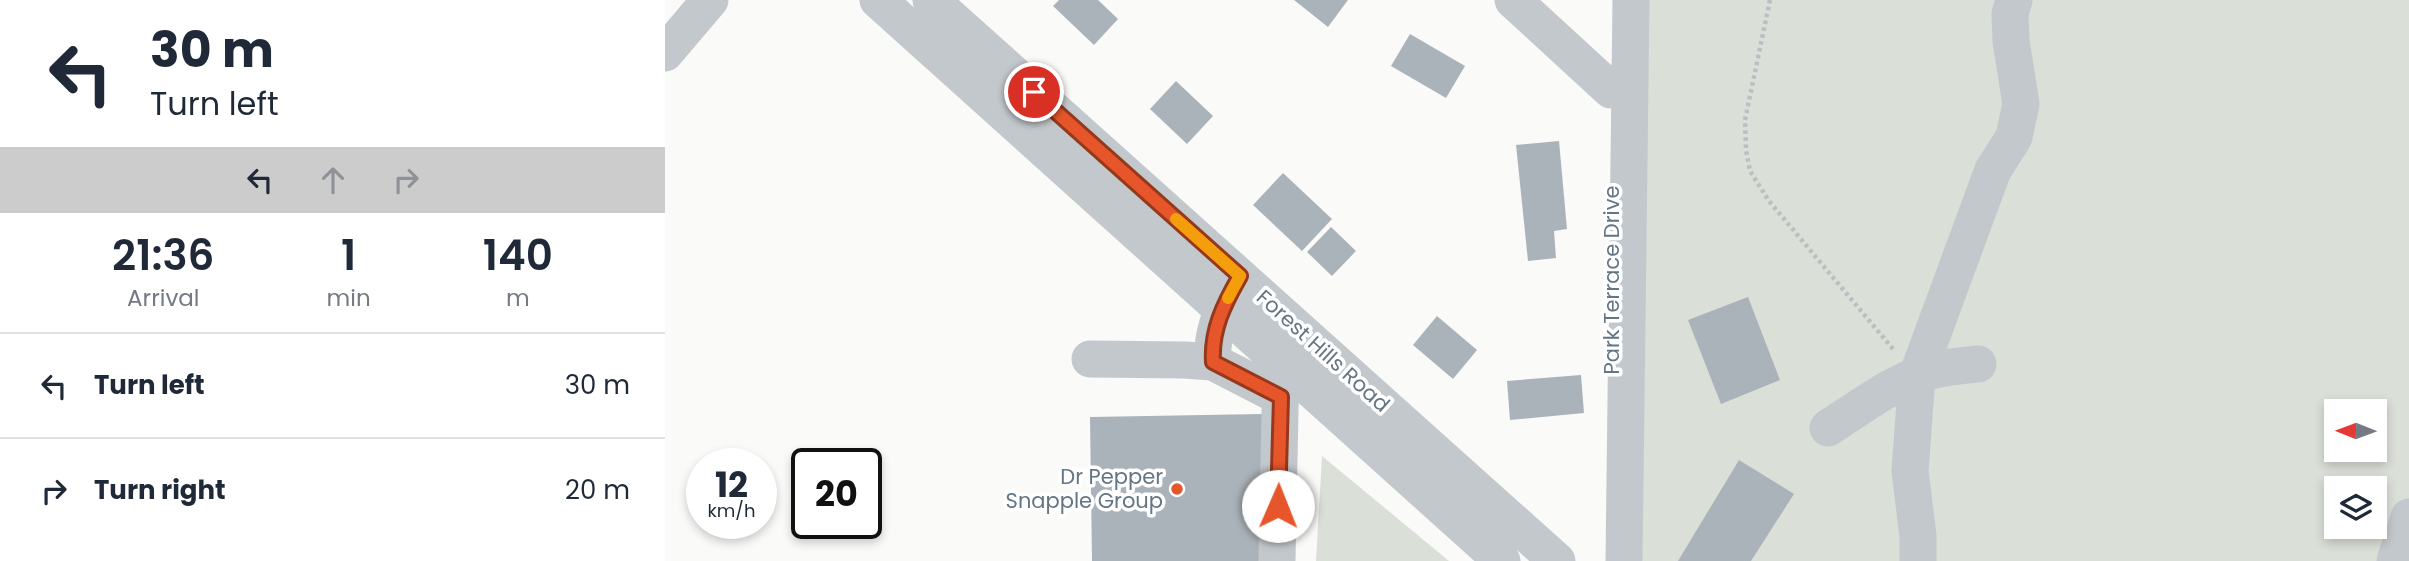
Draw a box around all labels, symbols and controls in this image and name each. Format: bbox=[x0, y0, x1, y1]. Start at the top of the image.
text: 30 m bbox=[150, 16, 274, 84]
icon: left bbox=[35, 28, 126, 119]
pin bbox=[1004, 62, 1064, 122]
icon: arrive bbox=[1015, 73, 1053, 111]
text: Turn left bbox=[150, 81, 279, 126]
icon: left bbox=[241, 161, 279, 199]
icon: ahead bbox=[314, 161, 352, 199]
icon: right bbox=[387, 161, 425, 199]
street label: Park Terrace Drive bbox=[1597, 186, 1626, 374]
text: 21:36 bbox=[112, 226, 215, 285]
text: 1 bbox=[341, 226, 356, 285]
text: 140 bbox=[483, 226, 553, 285]
text: Arrival bbox=[127, 282, 200, 314]
text: min bbox=[327, 282, 371, 314]
text: m bbox=[506, 282, 530, 314]
street label: Forest Hills Road bbox=[1250, 283, 1396, 418]
icon: left bbox=[35, 367, 73, 405]
text: Turn left bbox=[94, 367, 205, 403]
text: 30 m bbox=[565, 367, 630, 403]
north arrow bbox=[2324, 399, 2387, 462]
map controls bbox=[2324, 399, 2387, 539]
speed limit sign: 20 bbox=[791, 448, 882, 539]
text: 12 bbox=[715, 460, 748, 509]
place label: Dr Pepper Snapple Group bbox=[1006, 462, 1163, 515]
position arrow bbox=[1241, 469, 1315, 543]
icon: right bbox=[35, 472, 73, 510]
text: Turn right bbox=[94, 472, 226, 508]
text: 20 m bbox=[565, 472, 630, 508]
button: layers bbox=[2324, 476, 2387, 539]
marker: Dr Pepper Snapple Group bbox=[1169, 481, 1185, 497]
text: km/h bbox=[708, 498, 755, 523]

